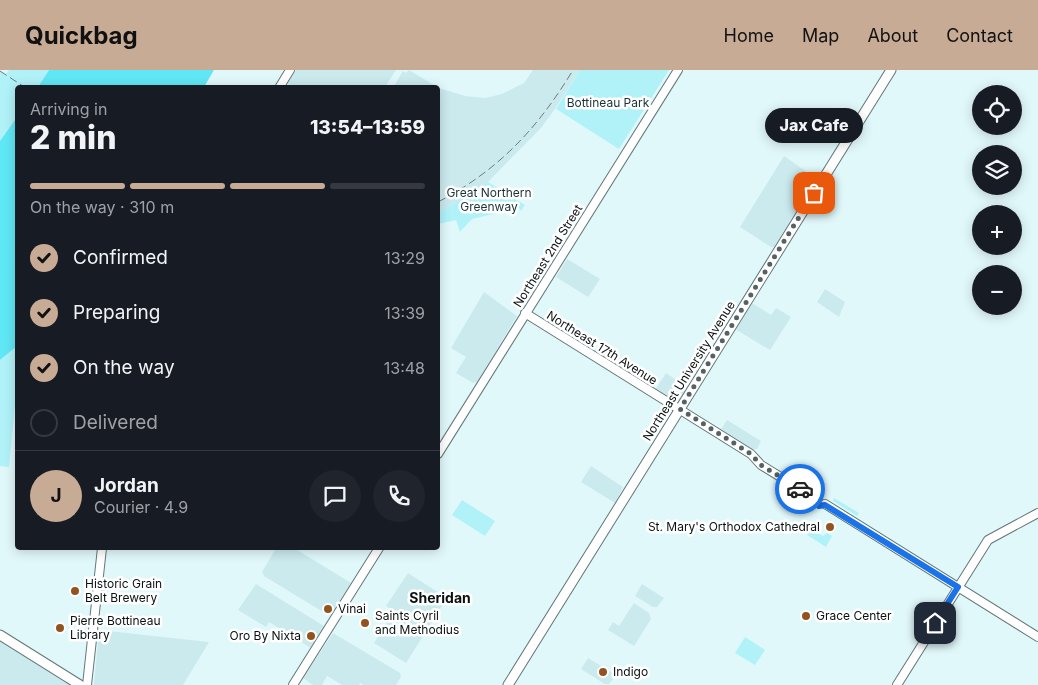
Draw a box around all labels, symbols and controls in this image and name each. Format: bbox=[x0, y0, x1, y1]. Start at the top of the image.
text: Quickbag bbox=[25, 21, 138, 50]
text: Home bbox=[724, 25, 774, 46]
text: Map bbox=[802, 25, 839, 46]
text: About bbox=[867, 25, 918, 46]
text: Contact bbox=[946, 25, 1013, 46]
map controls bbox=[972, 85, 1022, 315]
button: locate bbox=[972, 85, 1022, 135]
park label: Bottineau Park bbox=[567, 95, 650, 110]
text: Arriving in bbox=[30, 99, 107, 119]
callout: Jax Cafe bbox=[765, 108, 863, 143]
text: Jax Cafe bbox=[779, 115, 849, 135]
text: 13:54–13:59 bbox=[310, 116, 425, 139]
text: 2 min bbox=[30, 118, 116, 157]
button: layers bbox=[972, 145, 1022, 195]
pin bbox=[793, 172, 835, 214]
icon: bag bbox=[800, 179, 828, 207]
park label: Great Northern Greenway bbox=[446, 185, 532, 214]
text: On the way · 310 m bbox=[30, 197, 174, 217]
street label: Northeast 2nd Street bbox=[510, 201, 585, 310]
button: + bbox=[972, 205, 1022, 255]
icon: check bbox=[30, 244, 58, 272]
text: Confirmed bbox=[73, 246, 168, 269]
text: 13:29 bbox=[384, 248, 425, 268]
button: − bbox=[972, 265, 1022, 315]
street label: Northeast University Avenue bbox=[639, 298, 738, 443]
icon: check bbox=[30, 299, 58, 327]
text: Preparing bbox=[73, 301, 160, 324]
text: 13:39 bbox=[384, 303, 425, 323]
street label: Northeast 17th Avenue bbox=[544, 307, 660, 388]
icon: check bbox=[30, 354, 58, 382]
text: On the way bbox=[73, 356, 175, 379]
text: 13:48 bbox=[384, 358, 425, 378]
text: Delivered bbox=[73, 411, 158, 434]
courier bbox=[775, 464, 825, 514]
button: chat bbox=[309, 470, 361, 522]
button: phone bbox=[373, 470, 425, 522]
text: Jordan bbox=[94, 474, 159, 497]
icon: car bbox=[786, 475, 814, 503]
text: J bbox=[50, 484, 62, 507]
text: Courier · 4.9 bbox=[94, 497, 188, 517]
place label: St. Mary's Orthodox Cathedral bbox=[648, 519, 820, 534]
marker: St. Mary's Orthodox Cathedral bbox=[824, 521, 836, 533]
place label: Historic Grain Belt Brewery bbox=[85, 576, 162, 605]
marker: Historic Grain Belt Brewery bbox=[69, 585, 81, 597]
district label: Sheridan bbox=[409, 589, 471, 606]
place label: Vinai bbox=[338, 601, 366, 616]
pin bbox=[914, 602, 956, 644]
marker: Vinai bbox=[322, 603, 334, 615]
place label: Saints Cyril and Methodius bbox=[375, 608, 459, 637]
place label: Grace Center bbox=[816, 608, 892, 623]
icon: home bbox=[921, 609, 949, 637]
marker: Grace Center bbox=[800, 610, 812, 622]
place label: Pierre Bottineau Library bbox=[70, 613, 161, 642]
marker: Saints Cyril and Methodius bbox=[359, 617, 371, 629]
marker: Pierre Bottineau Library bbox=[54, 622, 66, 634]
place label: Oro By Nixta bbox=[230, 628, 301, 643]
marker: Oro By Nixta bbox=[305, 630, 317, 642]
place label: Indigo bbox=[613, 664, 648, 679]
marker: Indigo bbox=[597, 666, 609, 678]

